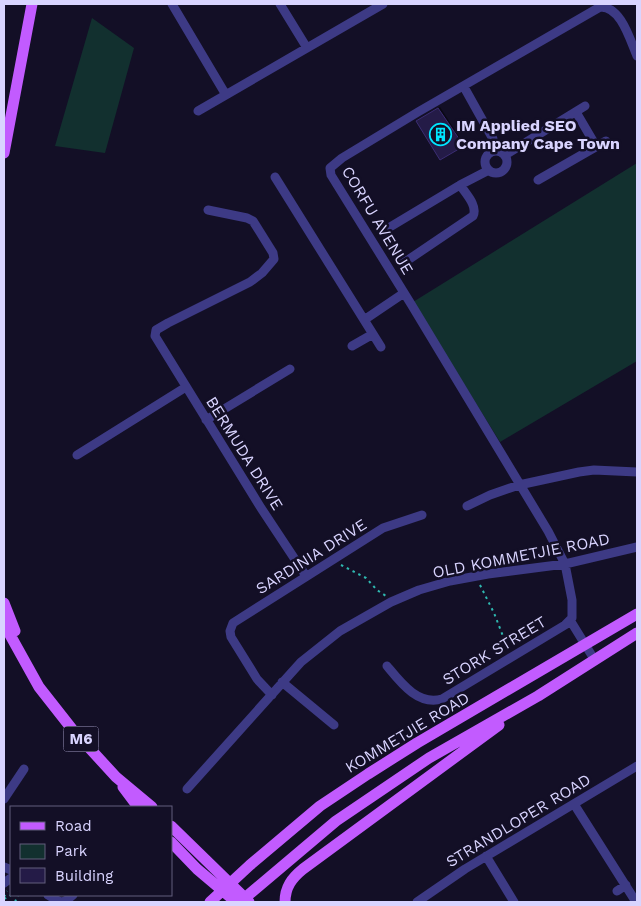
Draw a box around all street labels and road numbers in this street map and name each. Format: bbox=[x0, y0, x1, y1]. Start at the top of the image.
street label: CORFU AVENUE bbox=[338, 163, 417, 278]
street label: BERMUDA DRIVE bbox=[202, 393, 287, 514]
street label: SARDINIA DRIVE bbox=[252, 515, 370, 598]
street label: OLD KOMMETJIE ROAD bbox=[431, 529, 611, 582]
street label: STORK STREET bbox=[439, 612, 550, 689]
street label: KOMMETJIE ROAD bbox=[342, 688, 473, 777]
road number: M6 bbox=[64, 726, 98, 752]
street label: STRANDLOPER ROAD bbox=[442, 770, 594, 871]

